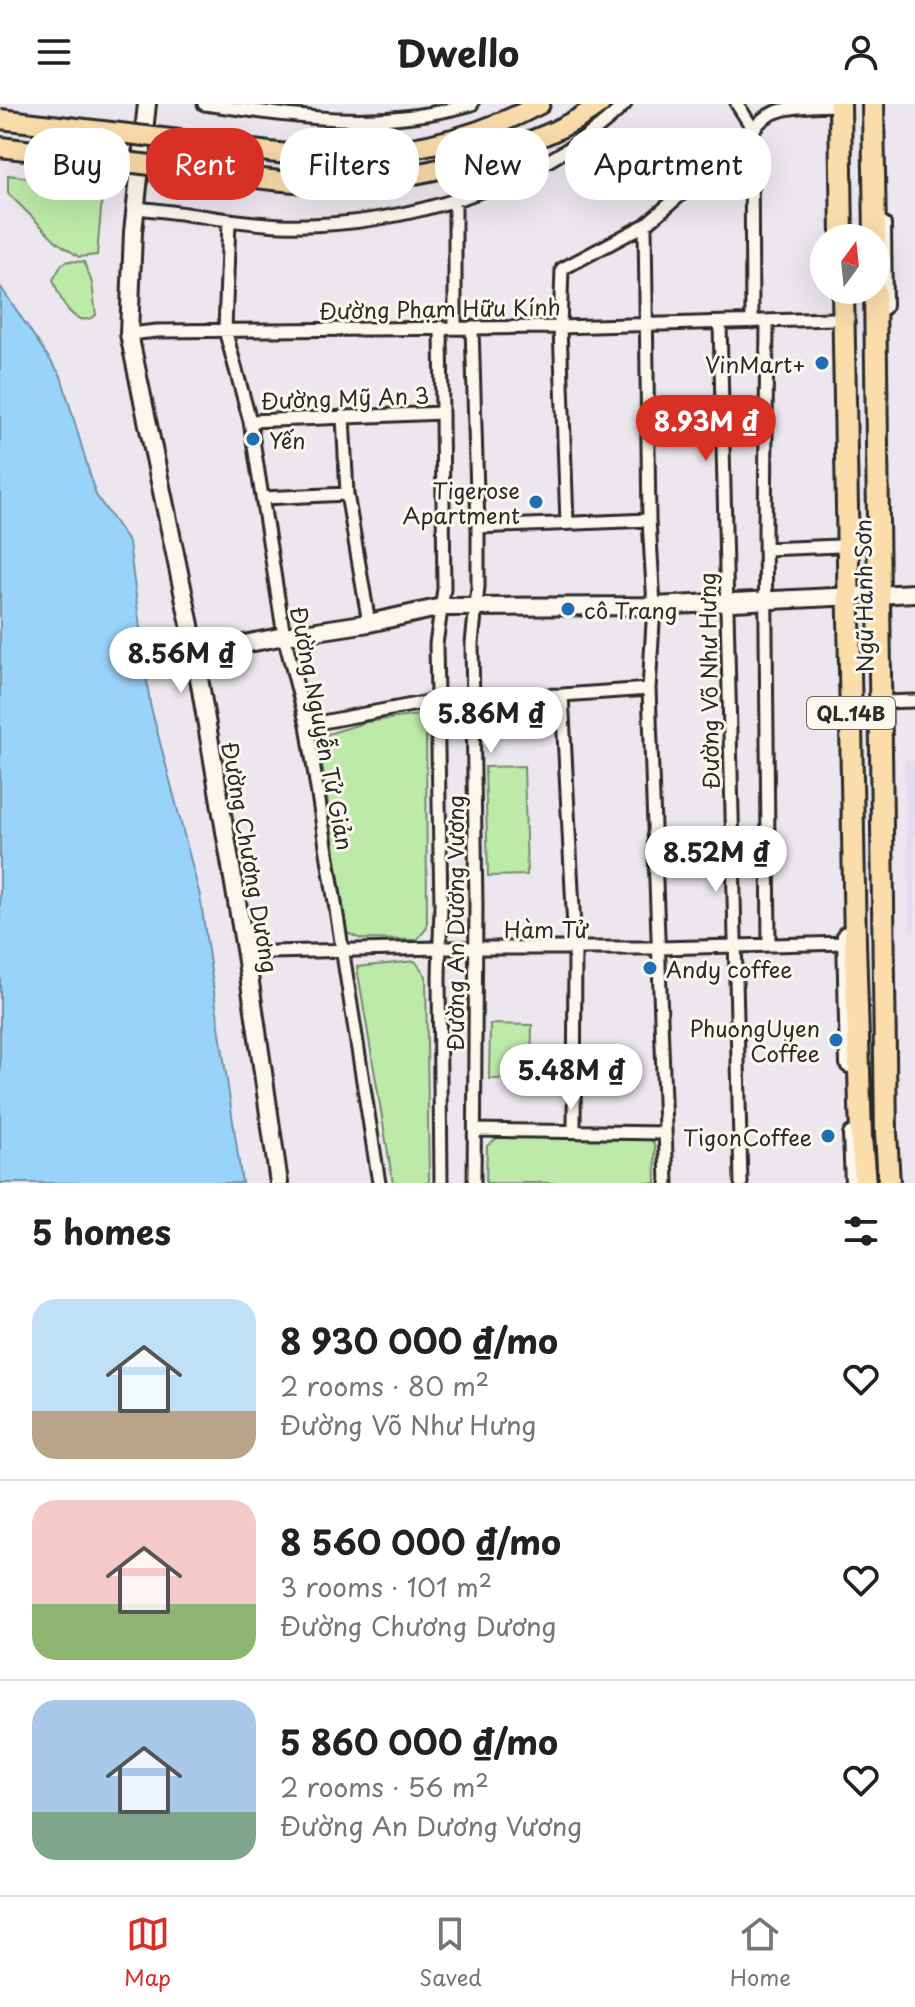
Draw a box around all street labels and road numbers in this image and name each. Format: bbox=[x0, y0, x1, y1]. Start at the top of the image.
street label: Đường Phạm Hữu Kính bbox=[319, 289, 561, 327]
street label: Đường Mỹ An 3 bbox=[260, 378, 430, 416]
street label: Ngũ Hành Sơn bbox=[845, 519, 881, 673]
street label: Đường Võ Như Hưng bbox=[690, 572, 726, 790]
street label: Đường Nguyễn Tử Giản bbox=[283, 603, 363, 853]
road number: QL.14B bbox=[807, 697, 895, 729]
street label: Đường Chương Dương bbox=[214, 739, 288, 975]
street label: Đường An Dương Vương bbox=[438, 795, 471, 1051]
street label: Hàm Tử bbox=[504, 912, 589, 945]

